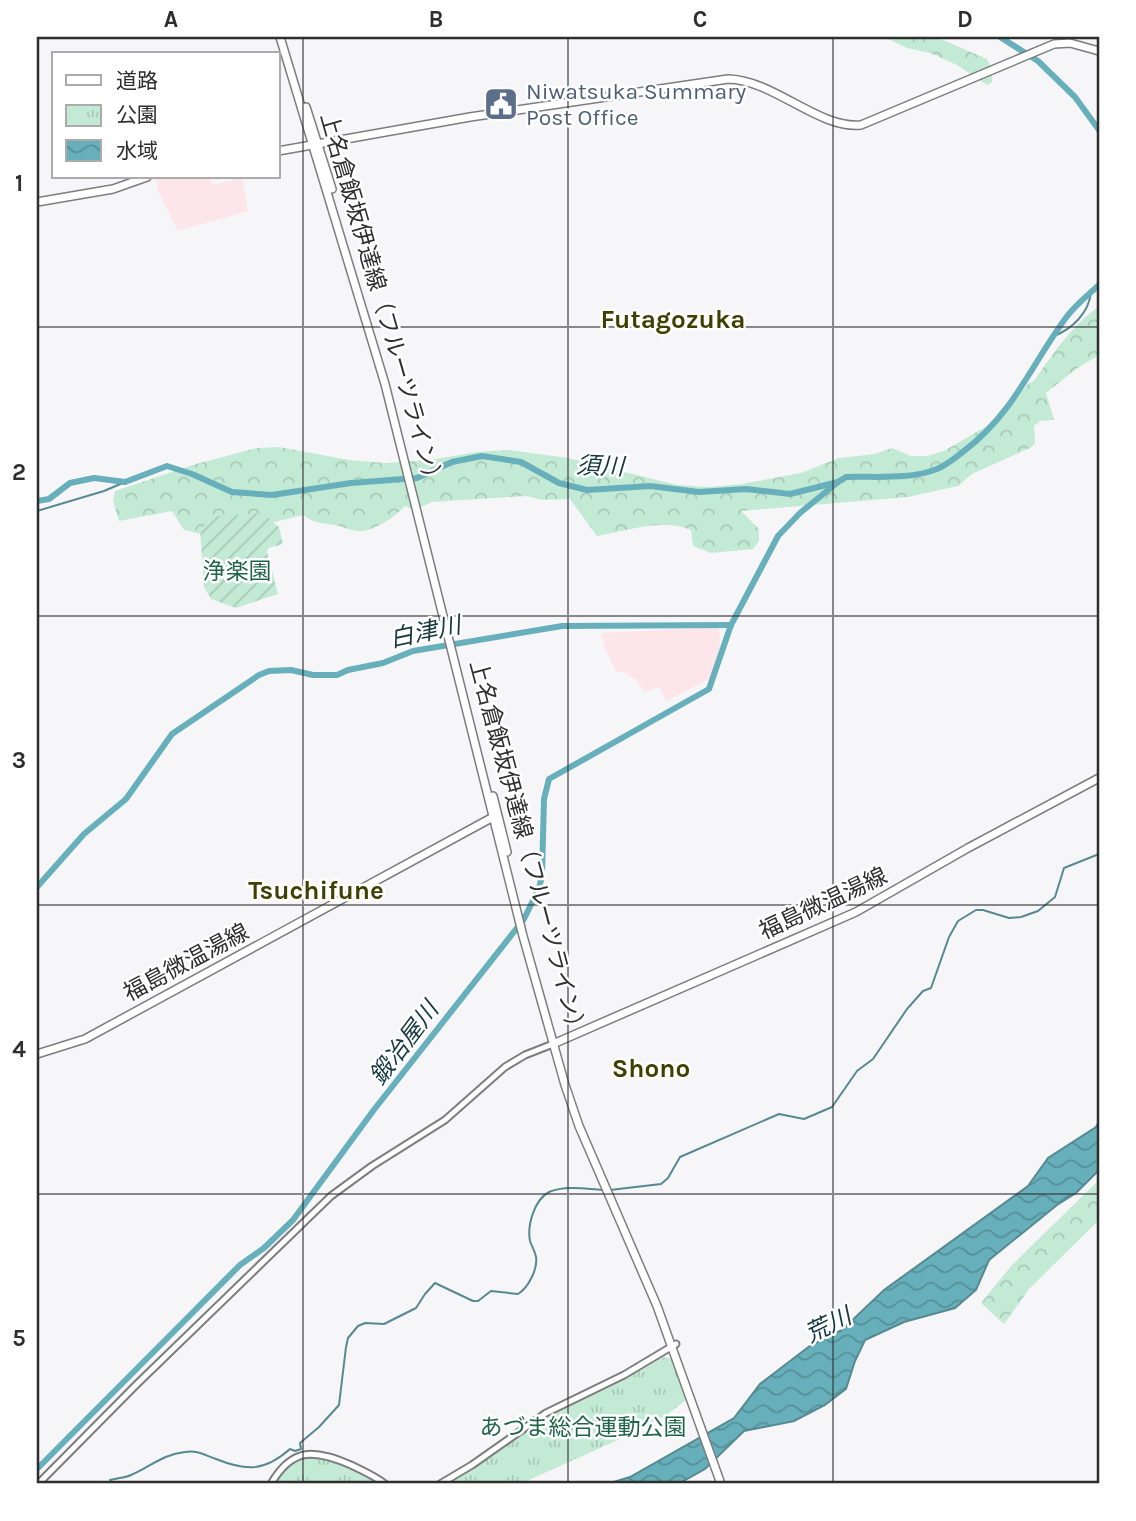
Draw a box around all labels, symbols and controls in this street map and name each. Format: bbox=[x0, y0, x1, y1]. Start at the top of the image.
text: A bbox=[164, 6, 178, 33]
text: B bbox=[429, 6, 443, 33]
text: C bbox=[693, 6, 707, 33]
text: D bbox=[957, 6, 973, 33]
legend bbox=[52, 52, 280, 178]
text: 道路 bbox=[116, 69, 158, 93]
place label: Niwatsuka Summary Post Office bbox=[526, 78, 746, 131]
public building icon: Niwatsuka Summary Post Office bbox=[482, 85, 520, 123]
text: 公園 bbox=[116, 103, 158, 127]
street label: 上名倉飯坂伊達線（フルーツライン） bbox=[315, 110, 448, 493]
text: 水域 bbox=[116, 139, 158, 163]
text: 1 bbox=[15, 170, 23, 197]
district label: Futagozuka bbox=[601, 304, 745, 335]
water label: 須川 bbox=[576, 451, 627, 481]
text: 2 bbox=[12, 459, 26, 486]
park label: 浄楽園 bbox=[203, 558, 272, 585]
water label: 白津川 bbox=[387, 610, 466, 653]
street label: 上名倉飯坂伊達線（フルーツライン） bbox=[464, 657, 591, 1041]
text: 3 bbox=[12, 747, 26, 774]
street label: 福島微温湯線 bbox=[755, 862, 891, 945]
district label: Tsuchifune bbox=[248, 875, 384, 906]
street label: 福島微温湯線 bbox=[119, 918, 253, 1007]
water label: 鍛冶屋川 bbox=[364, 994, 446, 1090]
text: 4 bbox=[12, 1036, 26, 1063]
district label: Shono bbox=[612, 1053, 690, 1084]
water label: 荒川 bbox=[800, 1301, 858, 1348]
text: 5 bbox=[12, 1325, 26, 1352]
park label: あづま総合運動公園 bbox=[480, 1414, 687, 1441]

